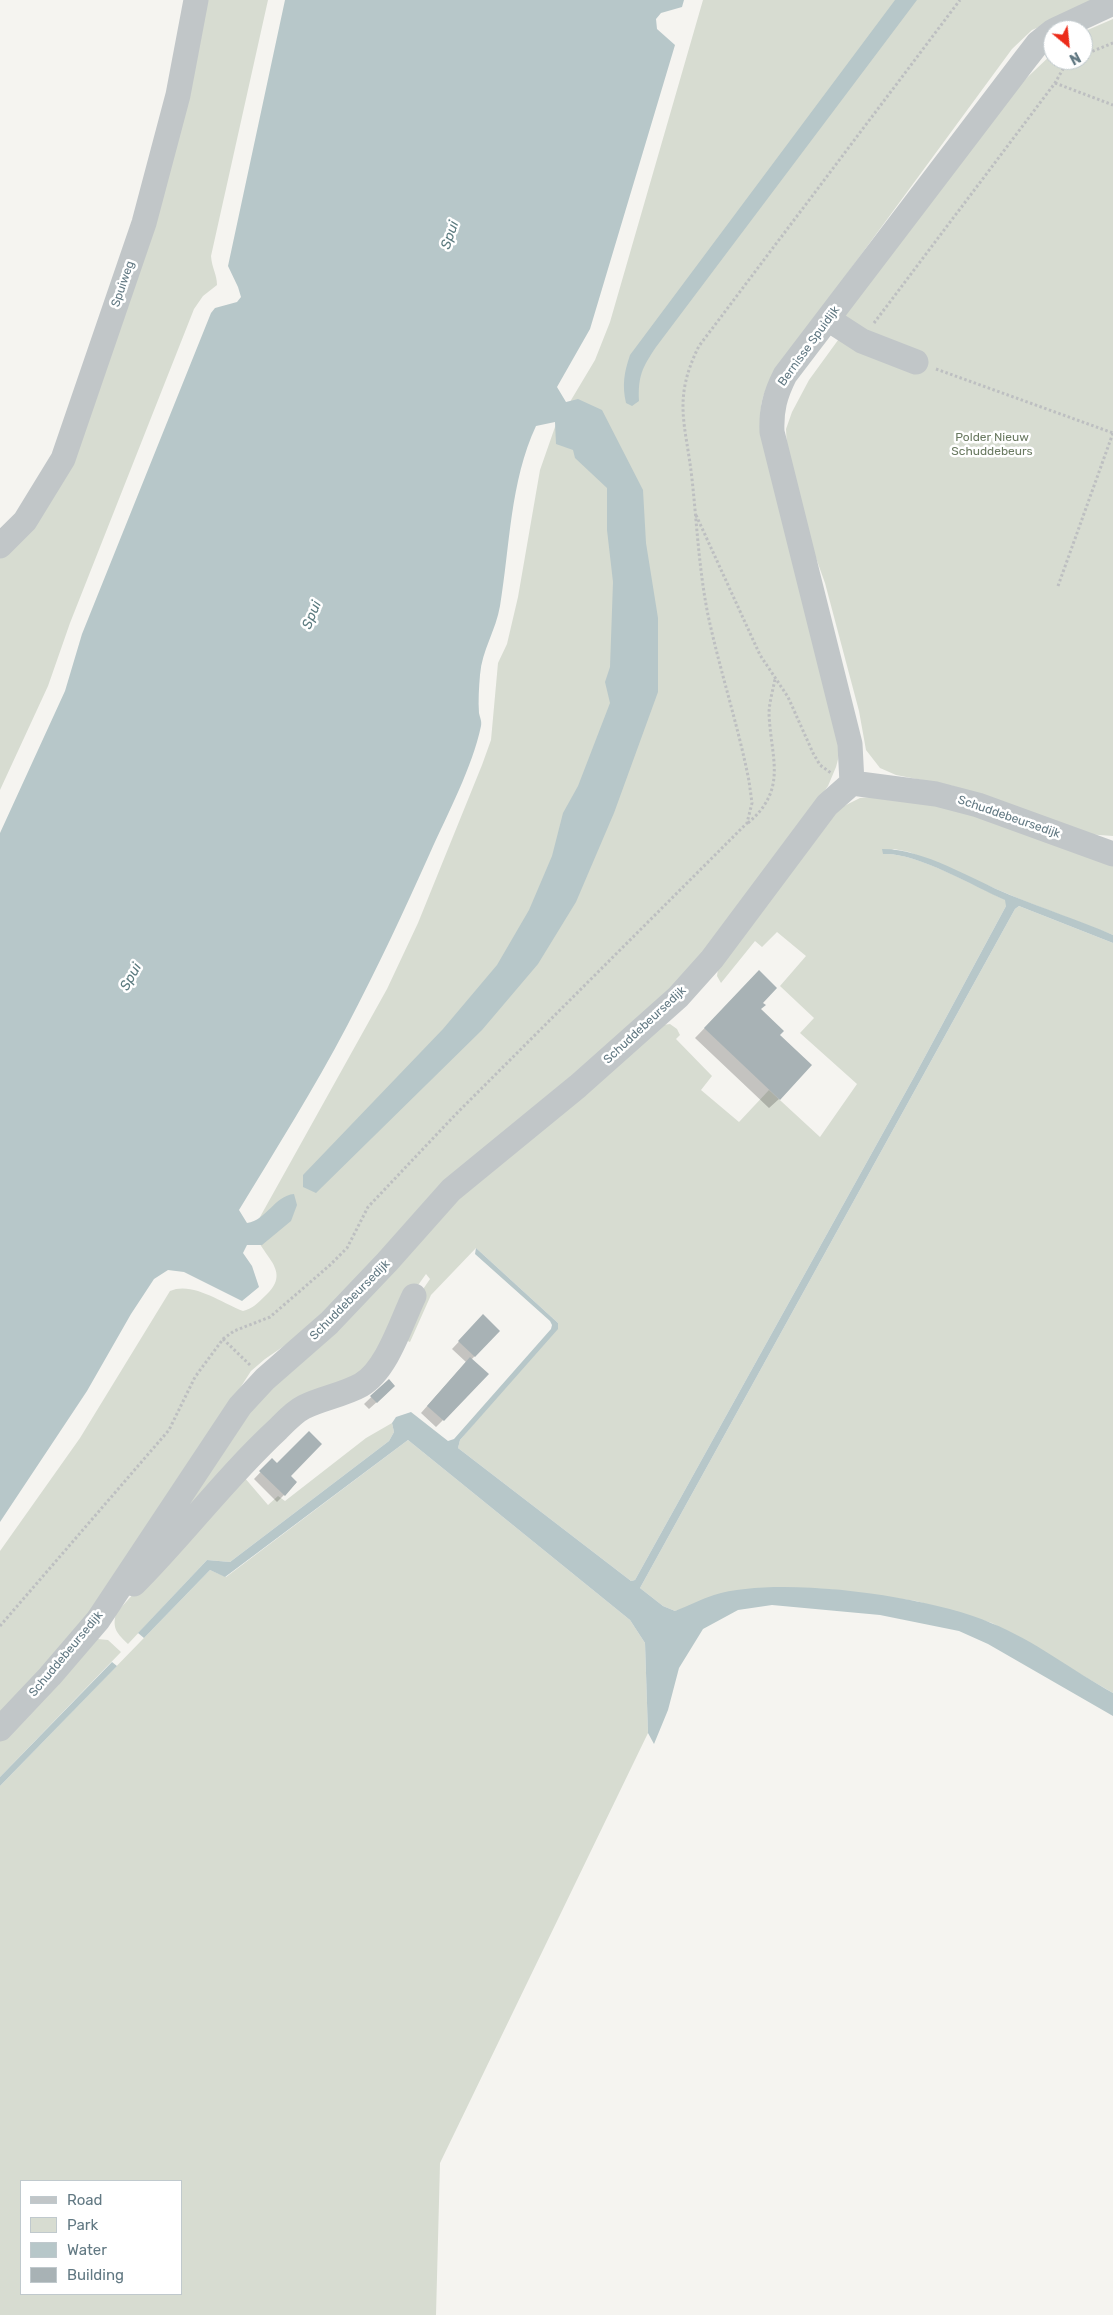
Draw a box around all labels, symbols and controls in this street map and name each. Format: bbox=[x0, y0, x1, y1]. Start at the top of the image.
north arrow bbox=[1043, 20, 1093, 70]
text: N bbox=[1066, 48, 1083, 68]
water label: Spui bbox=[437, 219, 463, 251]
street label: Spuiweg bbox=[108, 259, 138, 309]
street label: Bernisse Spuidijk bbox=[775, 303, 843, 389]
park label: Polder Nieuw Schuddebeurs bbox=[951, 431, 1033, 459]
water label: Spui bbox=[299, 598, 325, 632]
street label: Schuddebeursedijk bbox=[956, 793, 1062, 841]
water label: Spui bbox=[117, 960, 145, 994]
street label: Schuddebeursedijk bbox=[601, 983, 689, 1067]
street label: Schuddebeursedijk bbox=[307, 1257, 393, 1343]
street label: Schuddebeursedijk bbox=[26, 1608, 106, 1700]
legend bbox=[20, 2180, 182, 2295]
text: Road bbox=[67, 2191, 103, 2209]
text: Park bbox=[67, 2216, 98, 2234]
text: Water bbox=[67, 2241, 107, 2259]
text: Building bbox=[67, 2266, 124, 2284]

